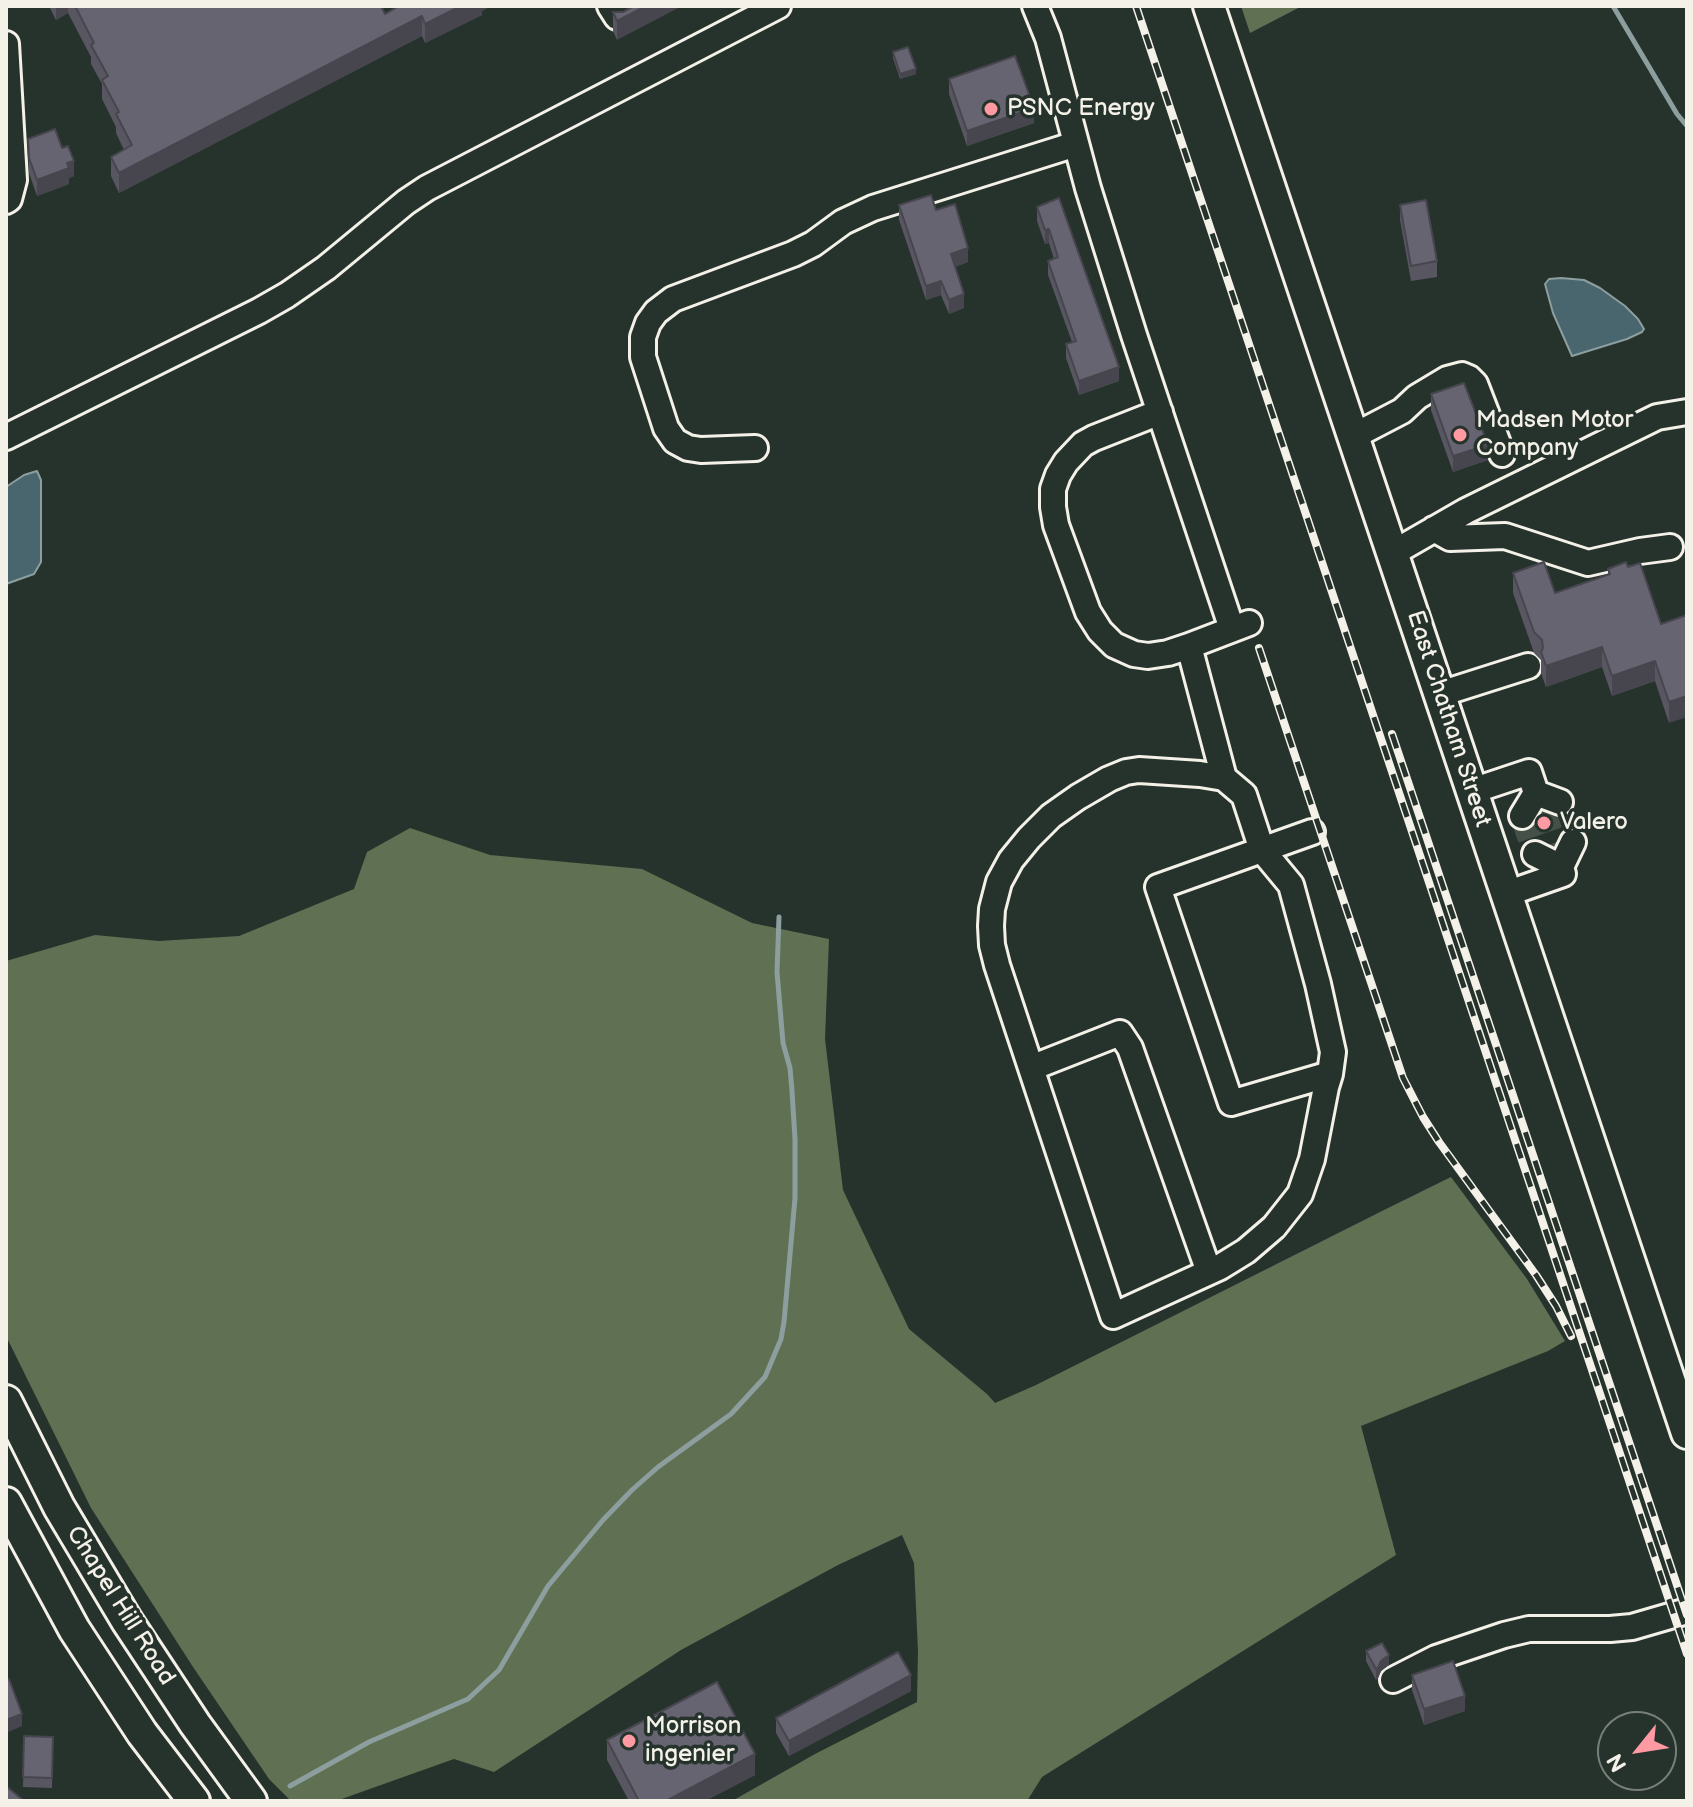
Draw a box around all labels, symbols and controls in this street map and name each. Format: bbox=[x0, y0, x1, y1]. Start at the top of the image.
place label: PSNC Energy bbox=[1007, 95, 1155, 123]
marker: PSNC Energy bbox=[982, 100, 1000, 118]
place label: Madsen Motor Company bbox=[1476, 407, 1633, 463]
marker: Madsen Motor Company bbox=[1451, 426, 1469, 444]
street label: East Chatham Street bbox=[1399, 607, 1497, 831]
place label: Valero bbox=[1560, 809, 1628, 837]
marker: Valero bbox=[1535, 814, 1553, 832]
street label: Chapel Hill Road bbox=[59, 1521, 181, 1691]
north arrow bbox=[1597, 1711, 1677, 1791]
place label: Morrison ingenier bbox=[645, 1713, 741, 1769]
marker: Morrison ingenier bbox=[620, 1732, 638, 1750]
text: N bbox=[1602, 1748, 1633, 1776]

